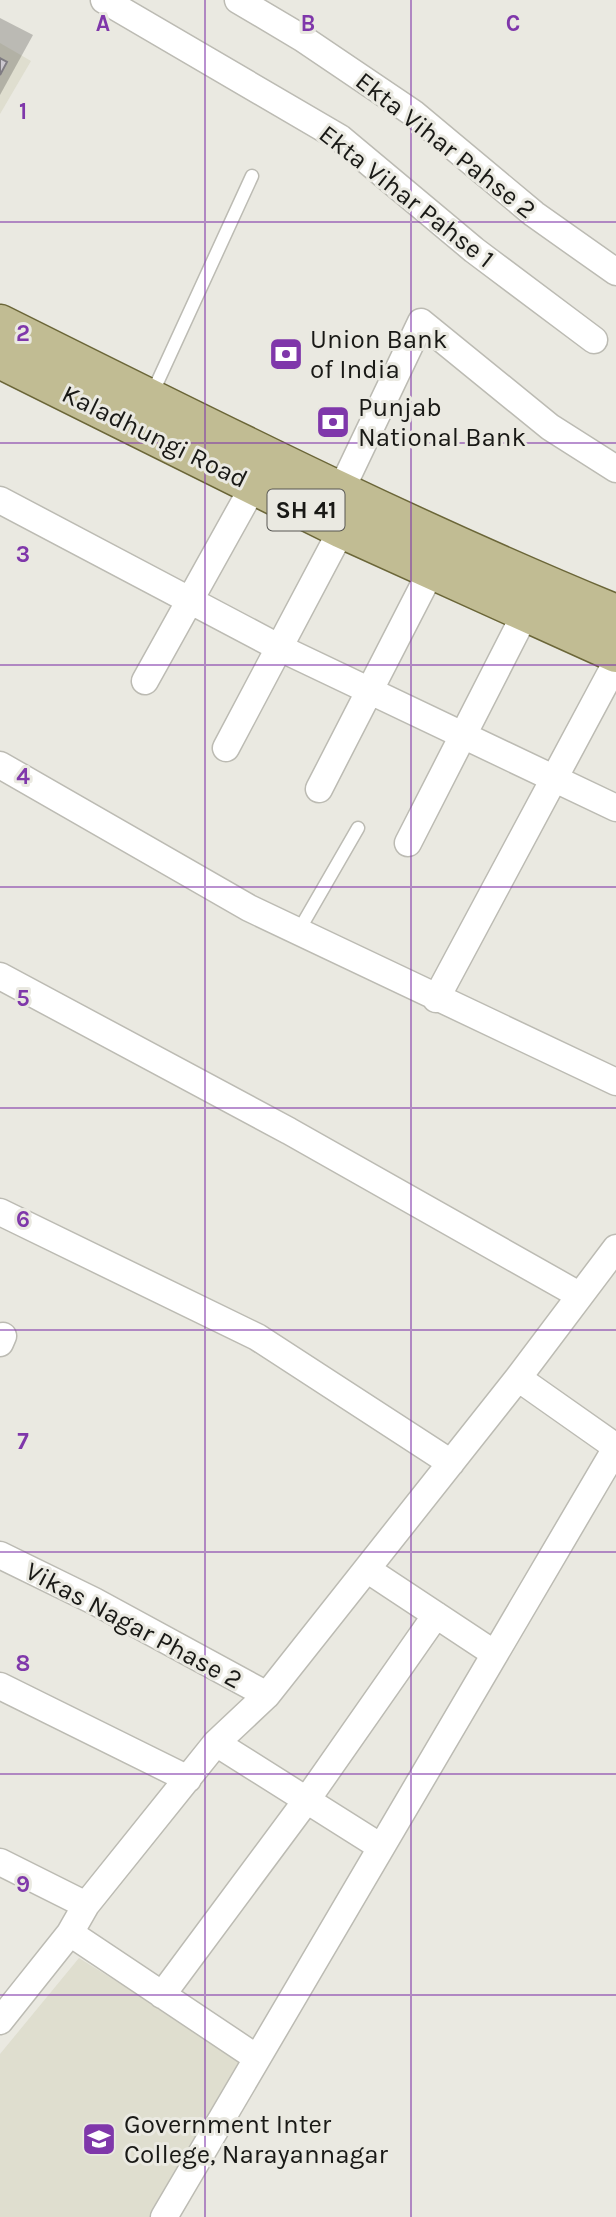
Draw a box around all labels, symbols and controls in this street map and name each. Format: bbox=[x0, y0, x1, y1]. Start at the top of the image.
text: A bbox=[96, 10, 110, 37]
text: B bbox=[301, 10, 315, 37]
text: C bbox=[506, 10, 520, 37]
street label: Ekta Vihar Pahse 2 bbox=[349, 65, 542, 225]
text: 1 bbox=[19, 98, 27, 125]
street label: Ekta Vihar Pahse 1 bbox=[313, 118, 500, 274]
text: 2 bbox=[16, 320, 30, 347]
place label: Union Bank of India bbox=[310, 324, 447, 385]
bank icon: Union Bank of India bbox=[267, 335, 305, 373]
street label: Kaladhungi Road bbox=[57, 378, 253, 495]
place label: Punjab National Bank bbox=[358, 392, 526, 453]
bank icon: Punjab National Bank bbox=[314, 403, 352, 441]
road number: SH 41 bbox=[268, 490, 344, 530]
text: 3 bbox=[16, 541, 30, 568]
text: 4 bbox=[16, 763, 30, 790]
text: 5 bbox=[16, 985, 30, 1012]
text: 6 bbox=[16, 1206, 30, 1233]
text: 7 bbox=[17, 1428, 29, 1455]
street label: Vikas Nagar Phase 2 bbox=[20, 1555, 247, 1696]
text: 8 bbox=[16, 1650, 30, 1677]
text: 9 bbox=[16, 1871, 30, 1898]
place label: Government Inter College, Narayannagar bbox=[124, 2109, 389, 2170]
school or university icon: Government Inter College, Narayannagar bbox=[80, 2120, 118, 2158]

